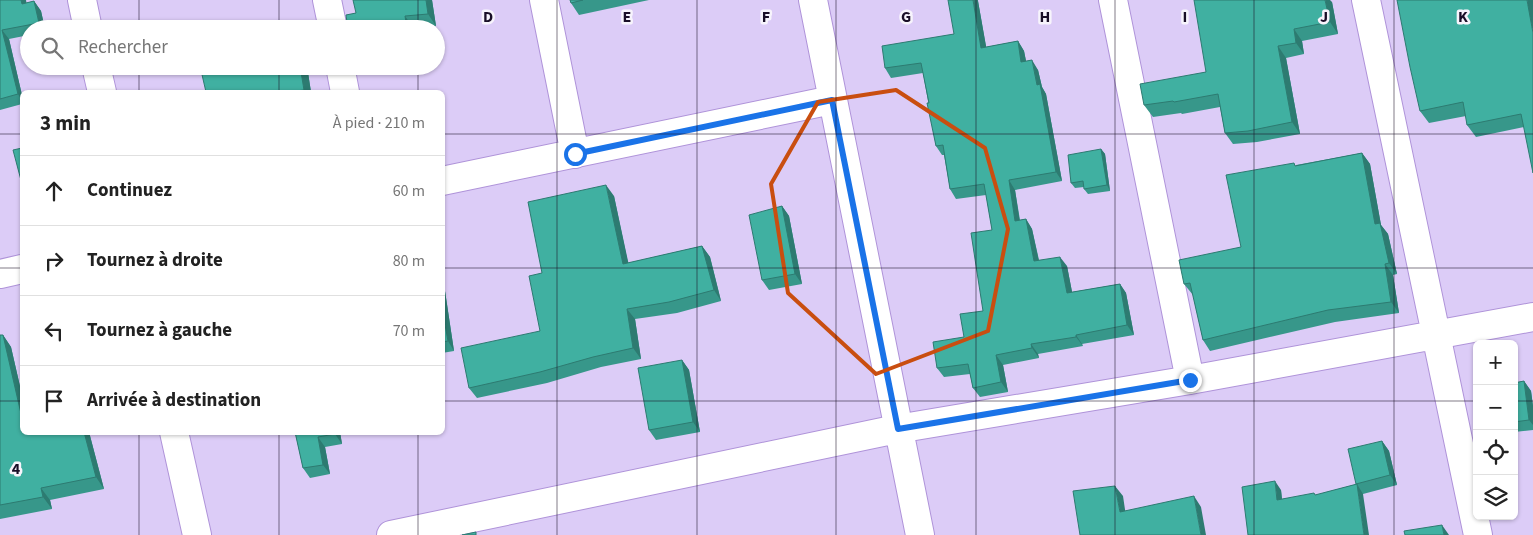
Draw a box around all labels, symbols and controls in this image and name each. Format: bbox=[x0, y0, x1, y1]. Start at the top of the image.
text: D bbox=[483, 6, 493, 28]
text: E bbox=[623, 6, 631, 28]
text: F bbox=[762, 6, 770, 28]
text: G bbox=[901, 6, 911, 28]
text: H bbox=[1040, 6, 1050, 28]
text: I bbox=[1183, 6, 1187, 28]
text: J bbox=[1320, 6, 1328, 28]
text: K bbox=[1458, 6, 1468, 28]
search box bbox=[20, 20, 445, 75]
icon: search bbox=[38, 34, 66, 62]
text: Rechercher bbox=[78, 34, 168, 61]
text: 3 min bbox=[40, 108, 91, 138]
text: À pied · 210 m bbox=[333, 112, 425, 134]
route start bbox=[564, 143, 587, 166]
icon: ahead bbox=[40, 177, 68, 205]
text: Continuez bbox=[87, 177, 172, 204]
text: 60 m bbox=[393, 180, 425, 202]
icon: right bbox=[40, 247, 68, 275]
text: Tournez à droite bbox=[87, 247, 223, 274]
text: 80 m bbox=[393, 250, 425, 272]
icon: left bbox=[40, 317, 68, 345]
text: Tournez à gauche bbox=[87, 317, 232, 344]
text: 70 m bbox=[393, 320, 425, 342]
map controls bbox=[1473, 340, 1518, 520]
button: + bbox=[1473, 340, 1518, 385]
route end bbox=[1179, 369, 1202, 392]
button: − bbox=[1473, 385, 1518, 430]
icon: arrive bbox=[40, 387, 68, 415]
text: Arrivée à destination bbox=[87, 387, 261, 414]
button: locate bbox=[1473, 430, 1518, 475]
text: 4 bbox=[12, 458, 21, 480]
button: layers bbox=[1473, 475, 1518, 520]

